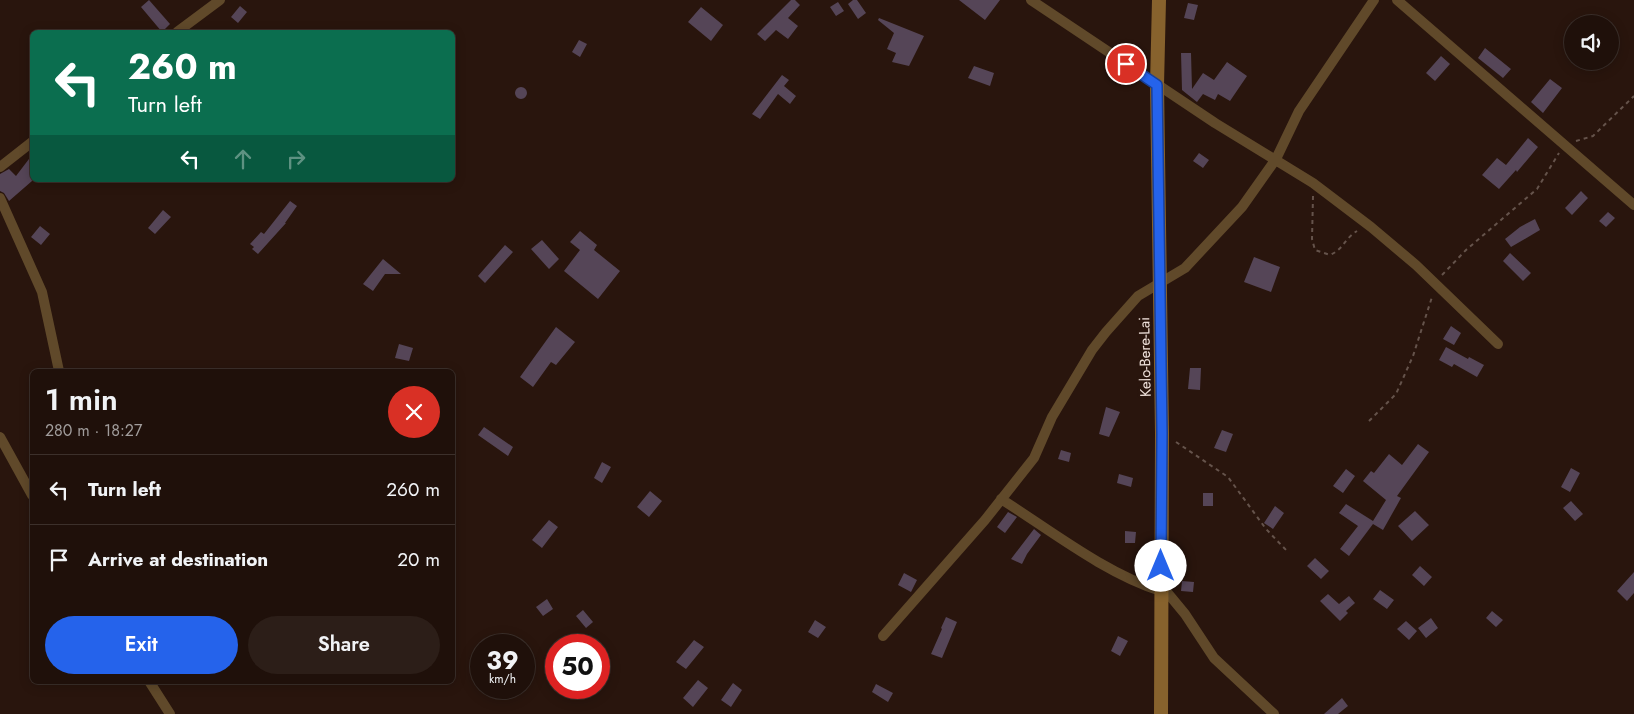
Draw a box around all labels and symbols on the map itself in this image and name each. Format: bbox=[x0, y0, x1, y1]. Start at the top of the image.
pin bbox=[1105, 43, 1147, 85]
street label: Kelo-Bere-Lai bbox=[1133, 317, 1157, 397]
position arrow bbox=[1134, 539, 1186, 591]
speed limit sign: 50 bbox=[545, 634, 610, 699]

